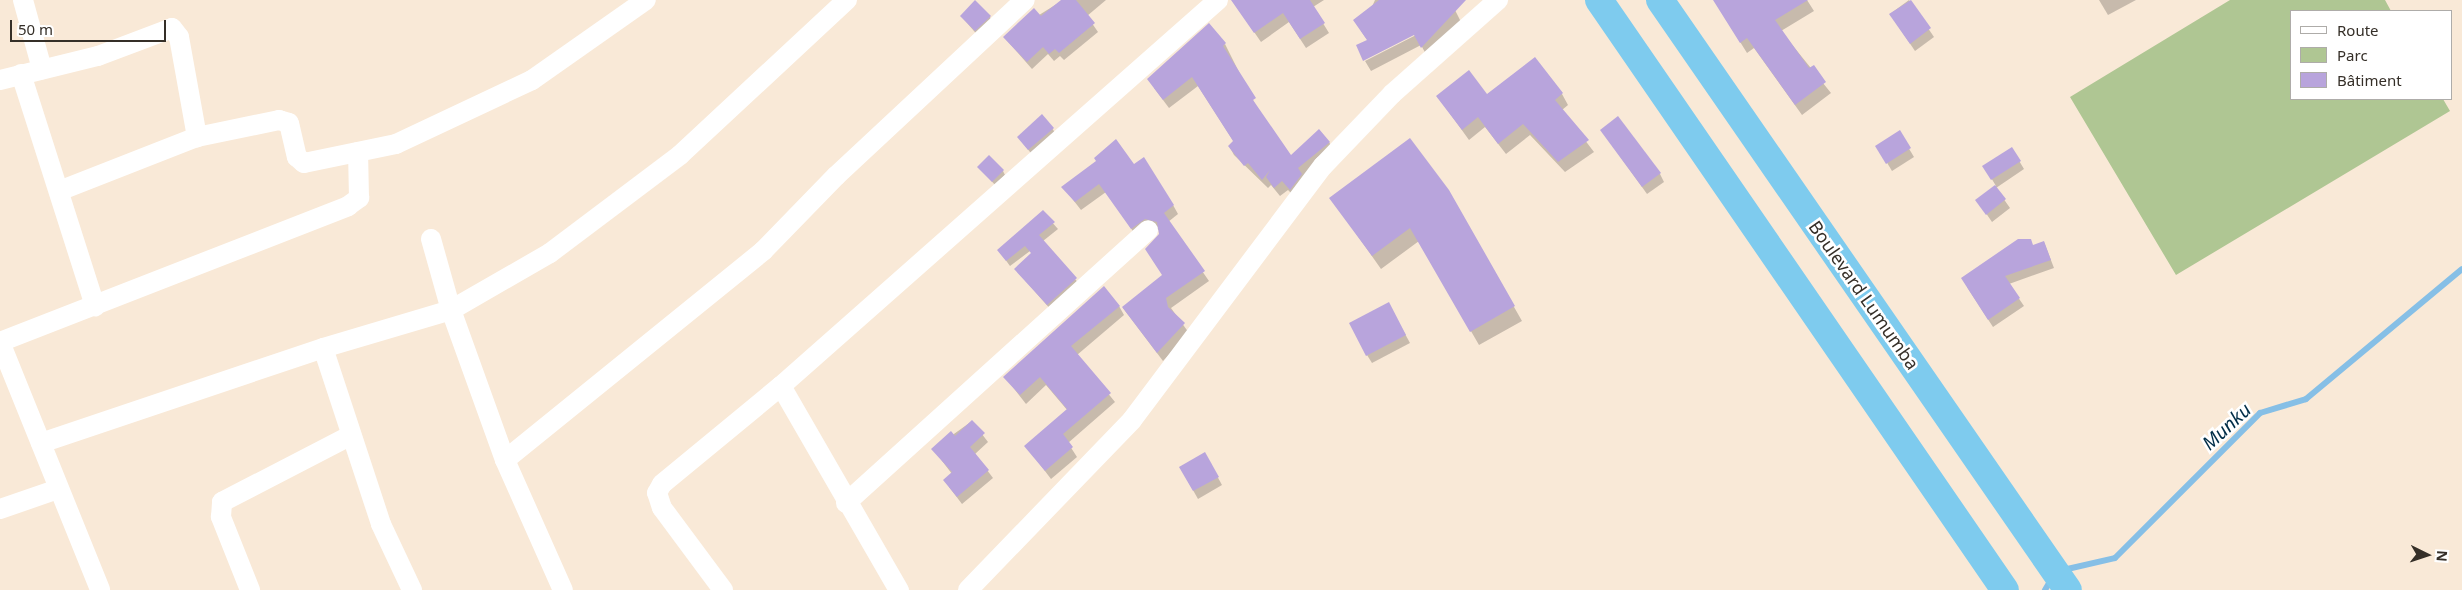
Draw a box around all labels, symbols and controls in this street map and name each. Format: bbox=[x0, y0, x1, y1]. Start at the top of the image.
scale bar bbox=[12, 10, 169, 42]
legend bbox=[2290, 10, 2452, 100]
text: 50 m bbox=[18, 19, 53, 39]
text: Route bbox=[2337, 20, 2379, 40]
text: Parc bbox=[2337, 45, 2368, 65]
text: Bâtiment bbox=[2337, 70, 2402, 90]
street label: Boulevard Lumumba bbox=[1804, 216, 1924, 374]
water label: Munku bbox=[2198, 399, 2256, 455]
north arrow bbox=[2402, 530, 2452, 580]
text: N bbox=[2433, 550, 2452, 562]

